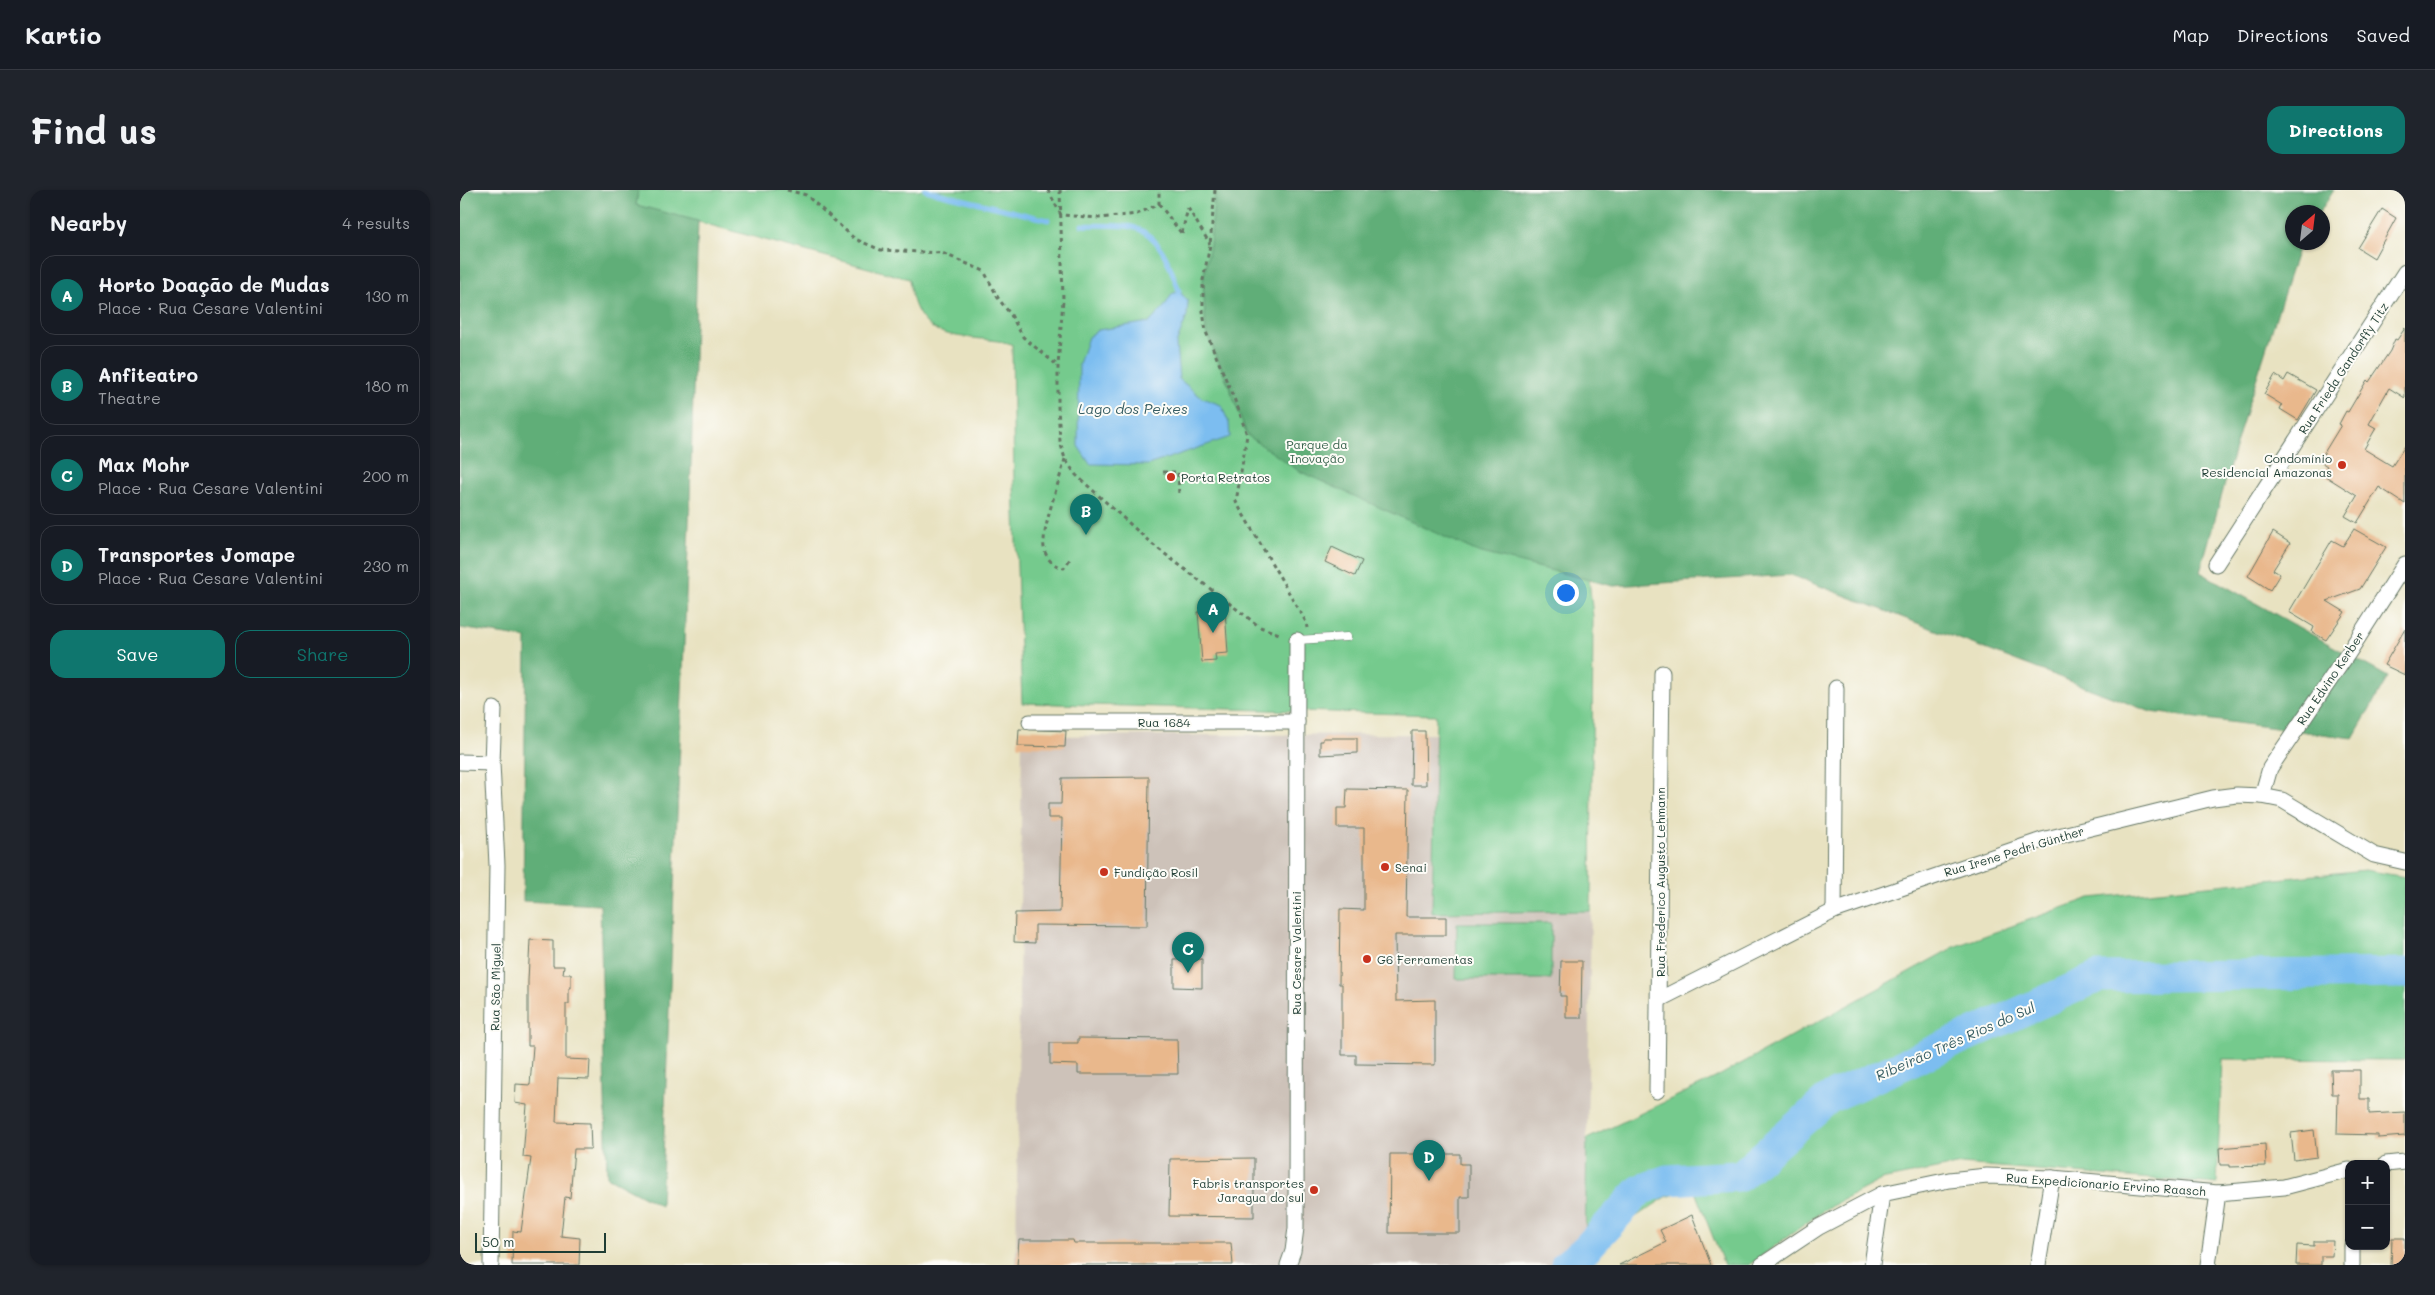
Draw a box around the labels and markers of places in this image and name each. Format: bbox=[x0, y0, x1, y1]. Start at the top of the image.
place label: Condomínio Residencial Amazonas bbox=[2202, 450, 2332, 480]
marker: Condomínio Residencial Amazonas bbox=[2336, 459, 2348, 471]
place label: Porta Retratos bbox=[1181, 469, 1270, 485]
marker: Porta Retratos bbox=[1165, 471, 1177, 483]
pin: B bbox=[1070, 494, 1102, 535]
pin: A bbox=[1197, 592, 1229, 633]
place label: Senai bbox=[1395, 859, 1427, 875]
marker: Senai bbox=[1379, 861, 1391, 873]
place label: Fundição Rosil bbox=[1114, 864, 1198, 880]
marker: Fundição Rosil bbox=[1098, 866, 1110, 878]
pin: C bbox=[1172, 932, 1204, 973]
place label: G6 Ferramentas bbox=[1377, 951, 1473, 967]
marker: G6 Ferramentas bbox=[1361, 953, 1373, 965]
pin: D bbox=[1413, 1140, 1445, 1181]
place label: Fabris transportes Jaragua do sul bbox=[1192, 1175, 1304, 1205]
marker: Fabris transportes Jaragua do sul bbox=[1308, 1184, 1320, 1196]

